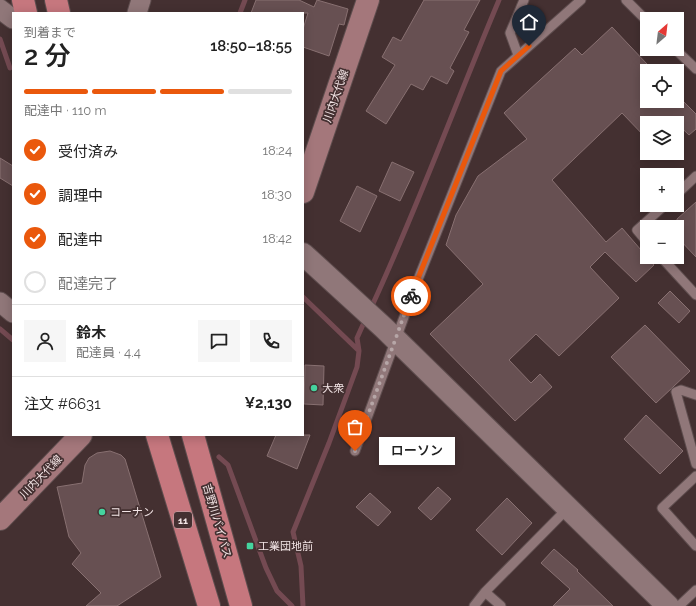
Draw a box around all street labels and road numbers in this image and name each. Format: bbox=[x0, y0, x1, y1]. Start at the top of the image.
street label: 川内大代線 bbox=[321, 68, 351, 124]
street label: 川内大代線 bbox=[17, 453, 65, 501]
street label: 吉野川バイパス bbox=[200, 482, 234, 560]
road number: 11 bbox=[174, 512, 192, 528]

